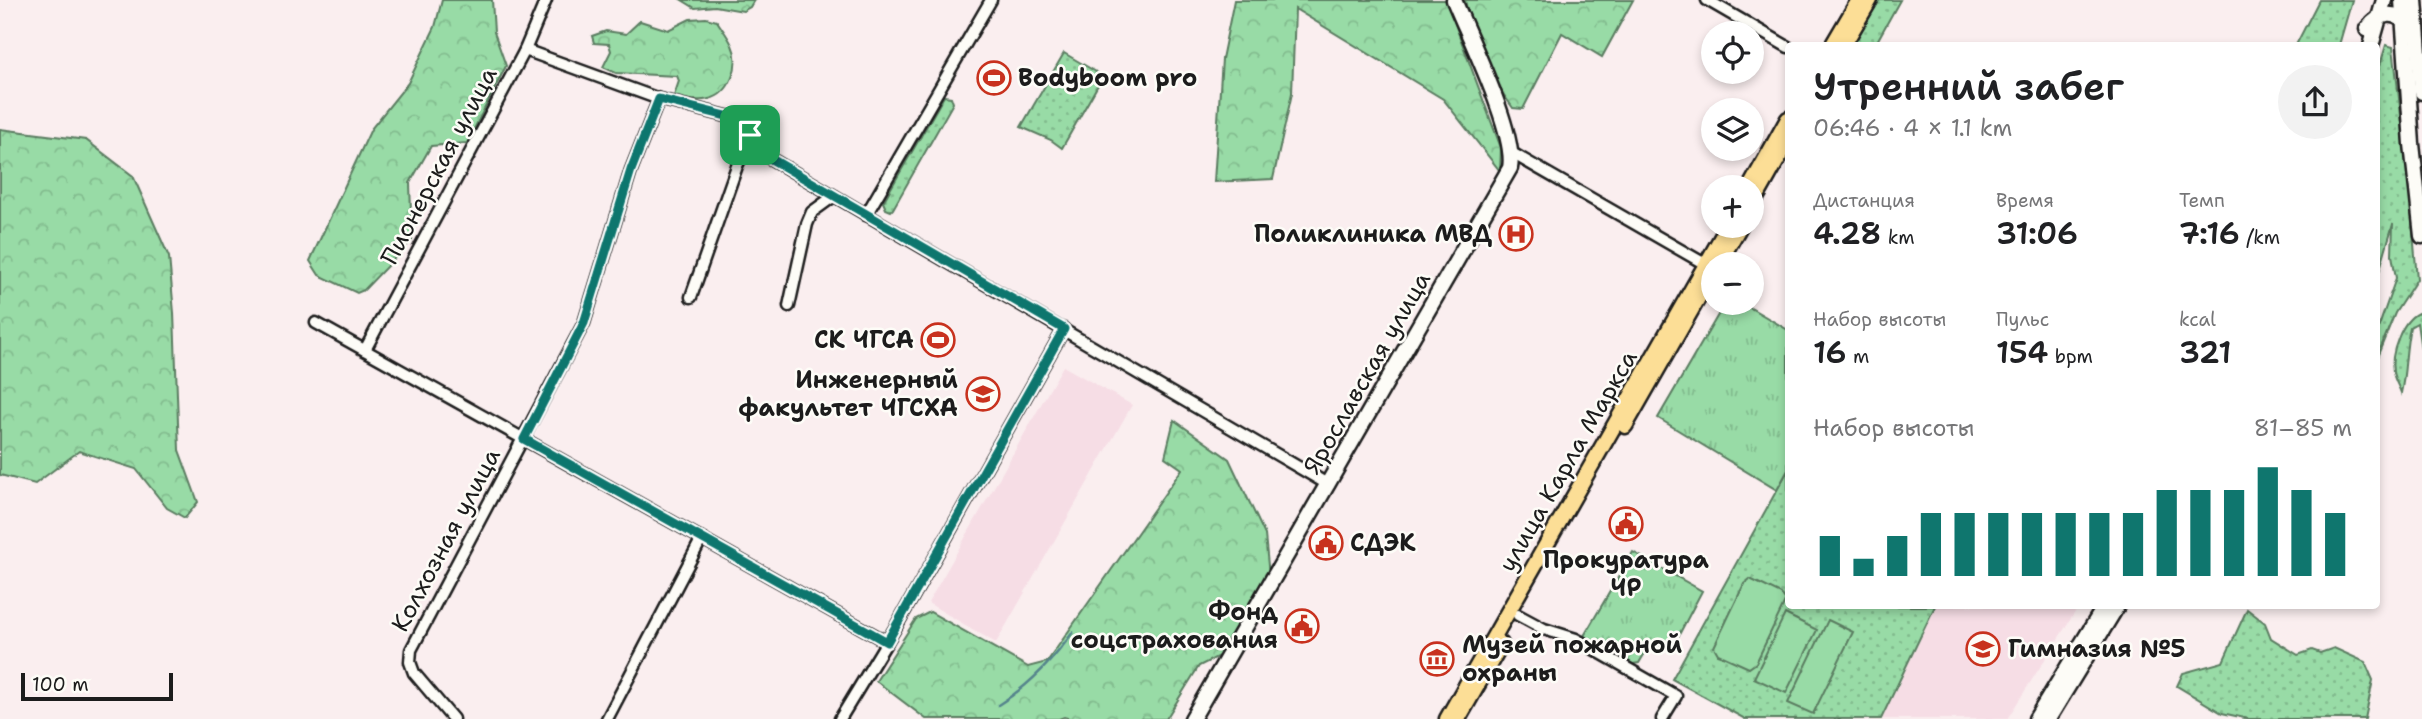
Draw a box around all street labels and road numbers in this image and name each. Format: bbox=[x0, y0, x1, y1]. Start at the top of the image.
street label: Пионерская улица bbox=[373, 62, 505, 270]
street label: Ярославская улица bbox=[1296, 266, 1438, 480]
street label: улица Карла Маркса bbox=[1491, 344, 1645, 578]
street label: Колхозная улица bbox=[384, 443, 508, 637]

